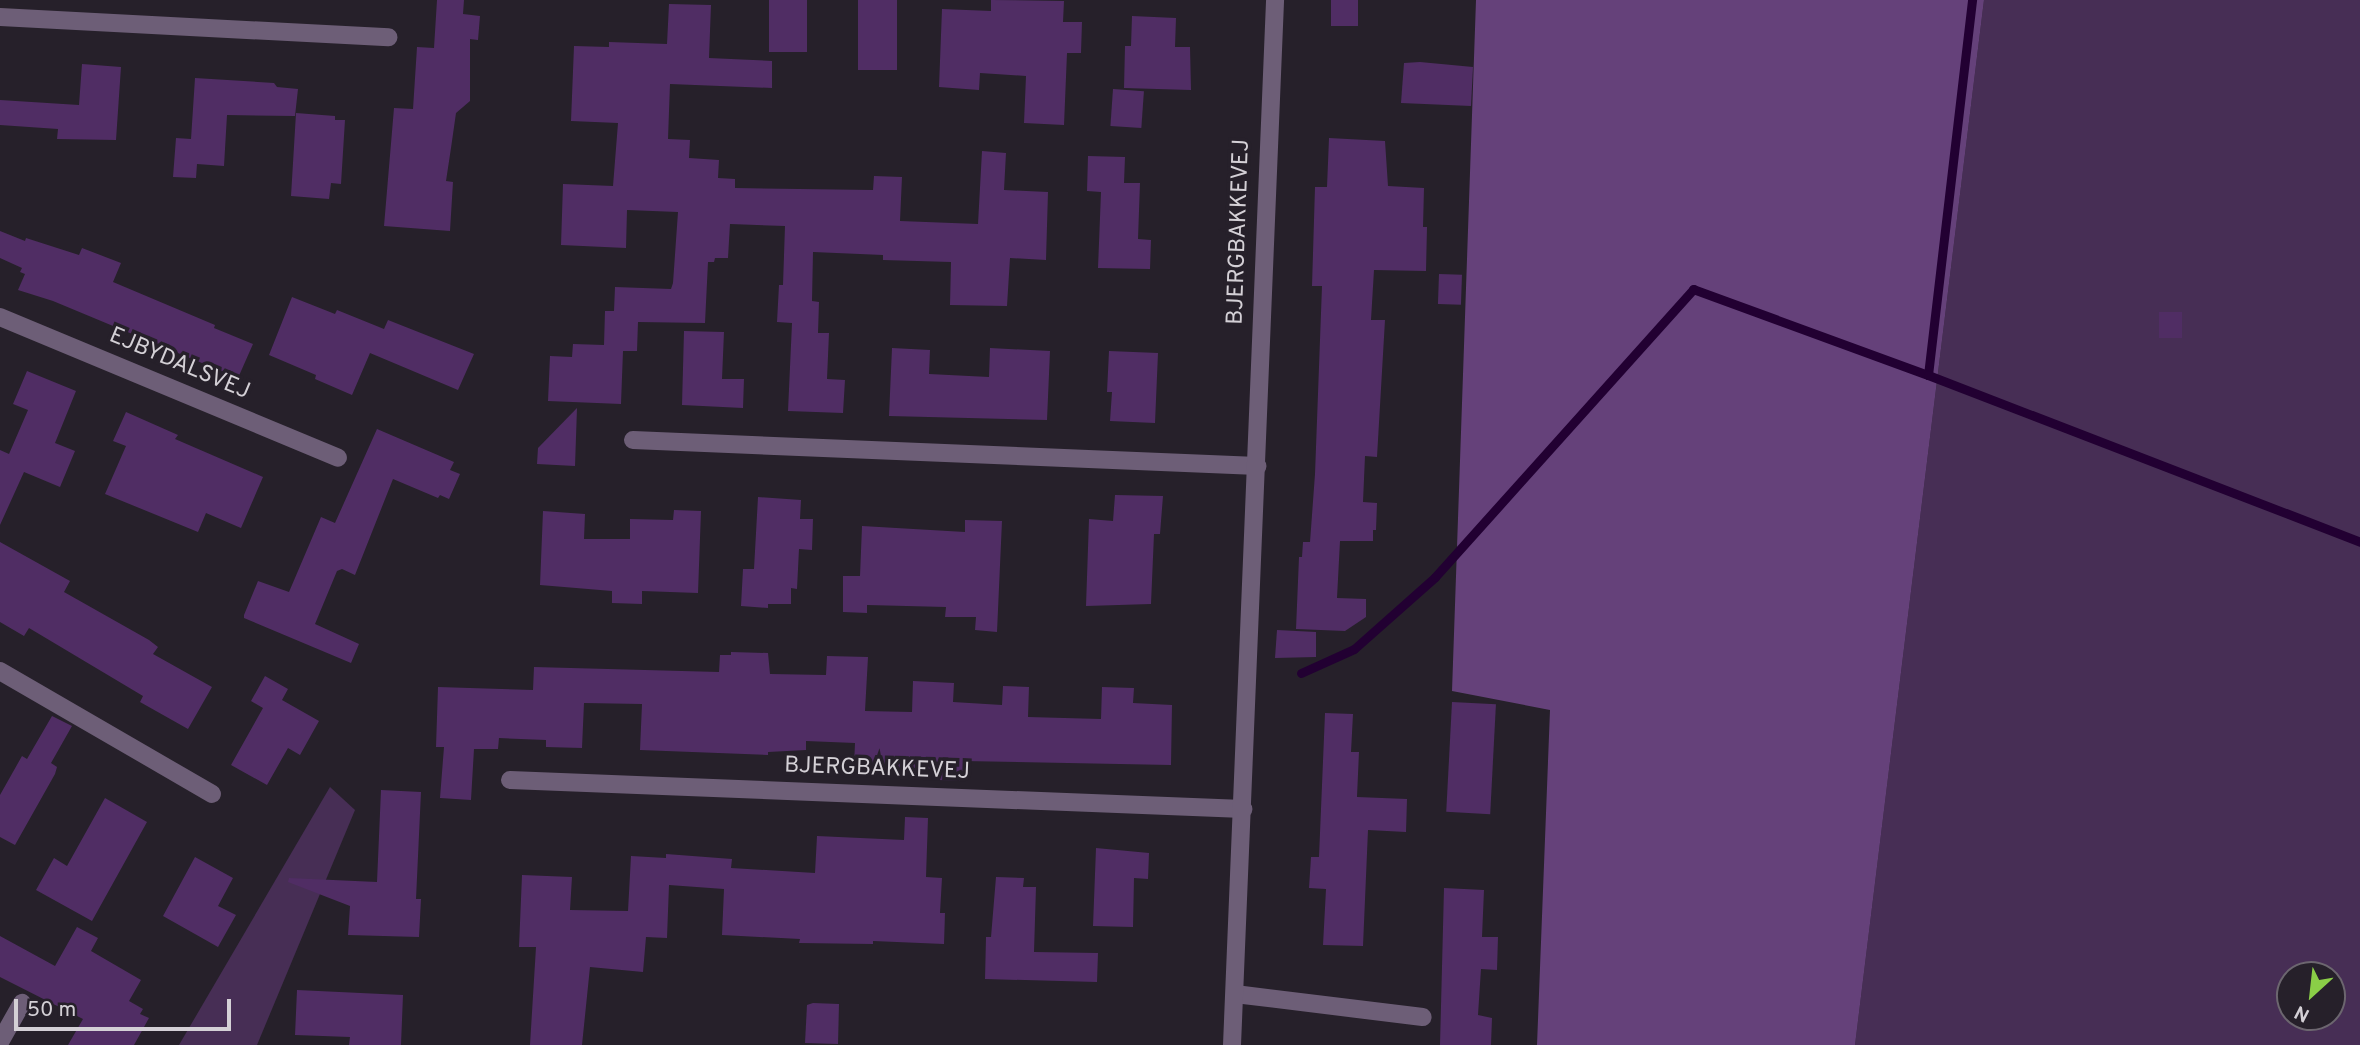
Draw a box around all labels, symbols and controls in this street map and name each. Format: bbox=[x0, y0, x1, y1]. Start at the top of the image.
street label: BJERGBAKKEVEJ bbox=[1223, 139, 1257, 325]
street label: EJBYDALSVEJ bbox=[105, 323, 253, 407]
street label: BJERGBAKKEVEJ bbox=[784, 753, 970, 787]
north arrow bbox=[2276, 961, 2346, 1031]
scale bar bbox=[18, 986, 234, 1030]
text: 50 m bbox=[27, 997, 76, 1024]
text: N bbox=[2291, 999, 2314, 1027]

